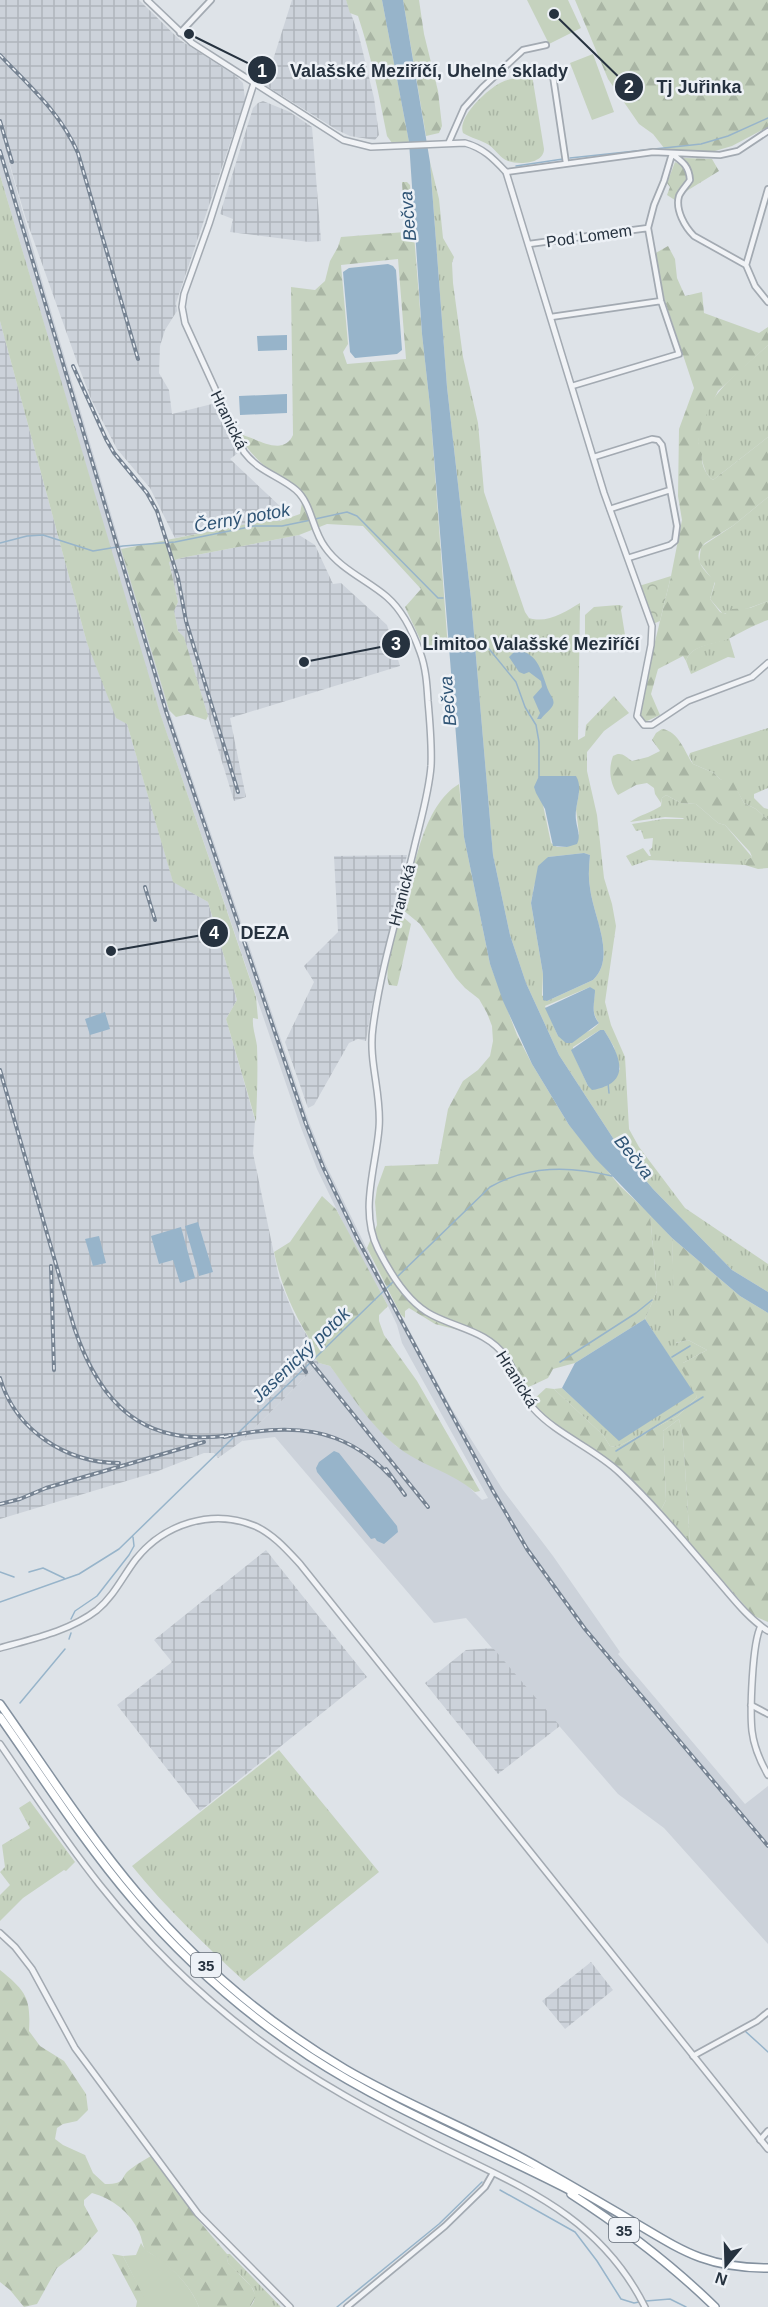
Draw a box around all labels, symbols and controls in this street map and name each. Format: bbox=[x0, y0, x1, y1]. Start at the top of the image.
callout: Valašské Meziříčí, Uhelné sklady bbox=[247, 52, 580, 88]
text: 1 bbox=[257, 61, 267, 81]
text: Valašské Meziříčí, Uhelné sklady bbox=[290, 61, 568, 81]
callout: Tj Juřinka bbox=[614, 69, 754, 105]
text: 2 bbox=[624, 77, 634, 97]
text: Tj Juřinka bbox=[656, 77, 742, 97]
water label: Bečva bbox=[396, 190, 420, 242]
street label: Pod Lomem bbox=[545, 222, 633, 250]
street label: Hranická bbox=[208, 388, 251, 452]
water label: Černý potok bbox=[192, 499, 293, 536]
callout: Limitoo Valašské Meziříčí bbox=[381, 626, 652, 662]
text: 3 bbox=[391, 634, 401, 654]
text: Limitoo Valašské Meziříčí bbox=[422, 634, 641, 654]
water label: Bečva bbox=[436, 675, 460, 727]
street label: Hranická bbox=[386, 862, 418, 928]
callout: DEZA bbox=[199, 915, 302, 951]
text: 4 bbox=[209, 923, 219, 943]
text: DEZA bbox=[241, 923, 290, 943]
water label: Bečva bbox=[610, 1131, 658, 1183]
water label: Jasenický potok bbox=[247, 1303, 355, 1407]
street label: Hranická bbox=[493, 1348, 541, 1410]
road number: 35 bbox=[191, 1953, 221, 1977]
road number: 35 bbox=[609, 2218, 639, 2242]
north arrow bbox=[696, 2235, 756, 2295]
text: N bbox=[713, 2269, 730, 2289]

